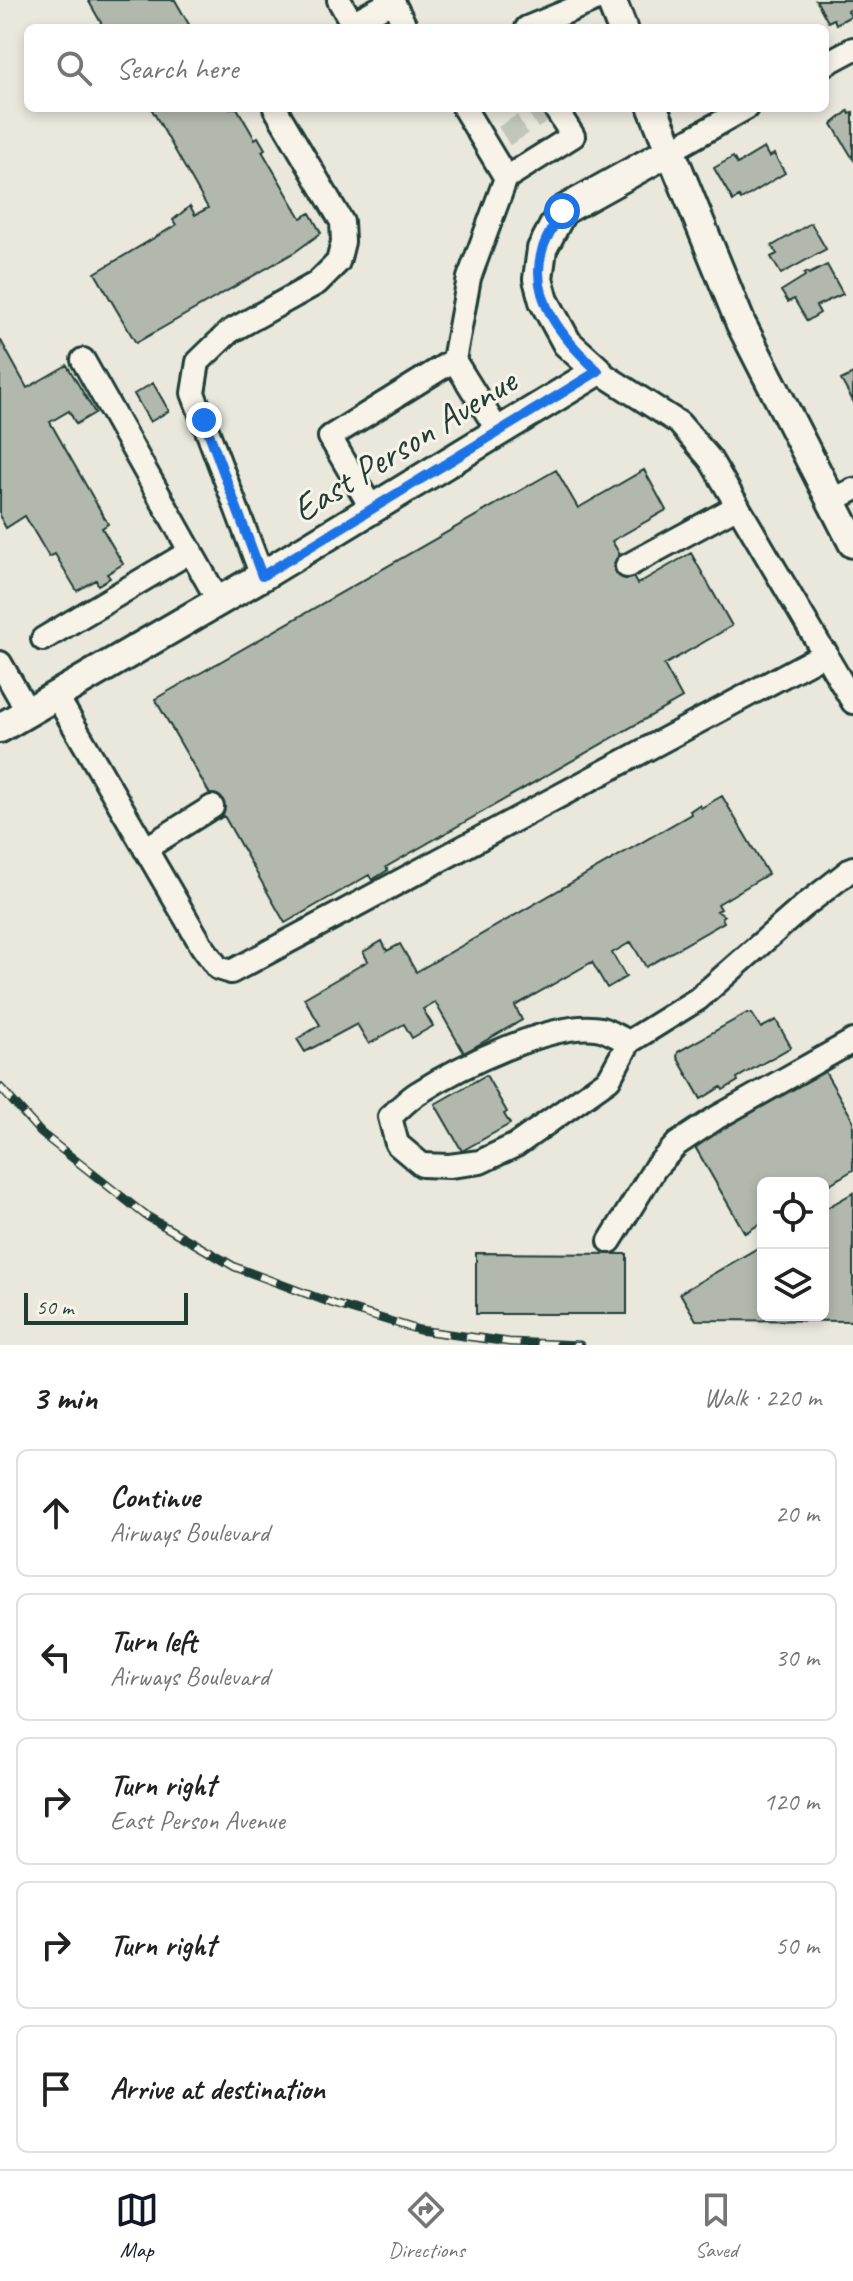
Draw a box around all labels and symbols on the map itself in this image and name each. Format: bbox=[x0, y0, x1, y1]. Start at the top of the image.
route start bbox=[544, 193, 580, 229]
street label: East Person Avenue bbox=[283, 356, 527, 533]
route end bbox=[186, 402, 222, 438]
scale bar bbox=[24, 1289, 188, 1325]

